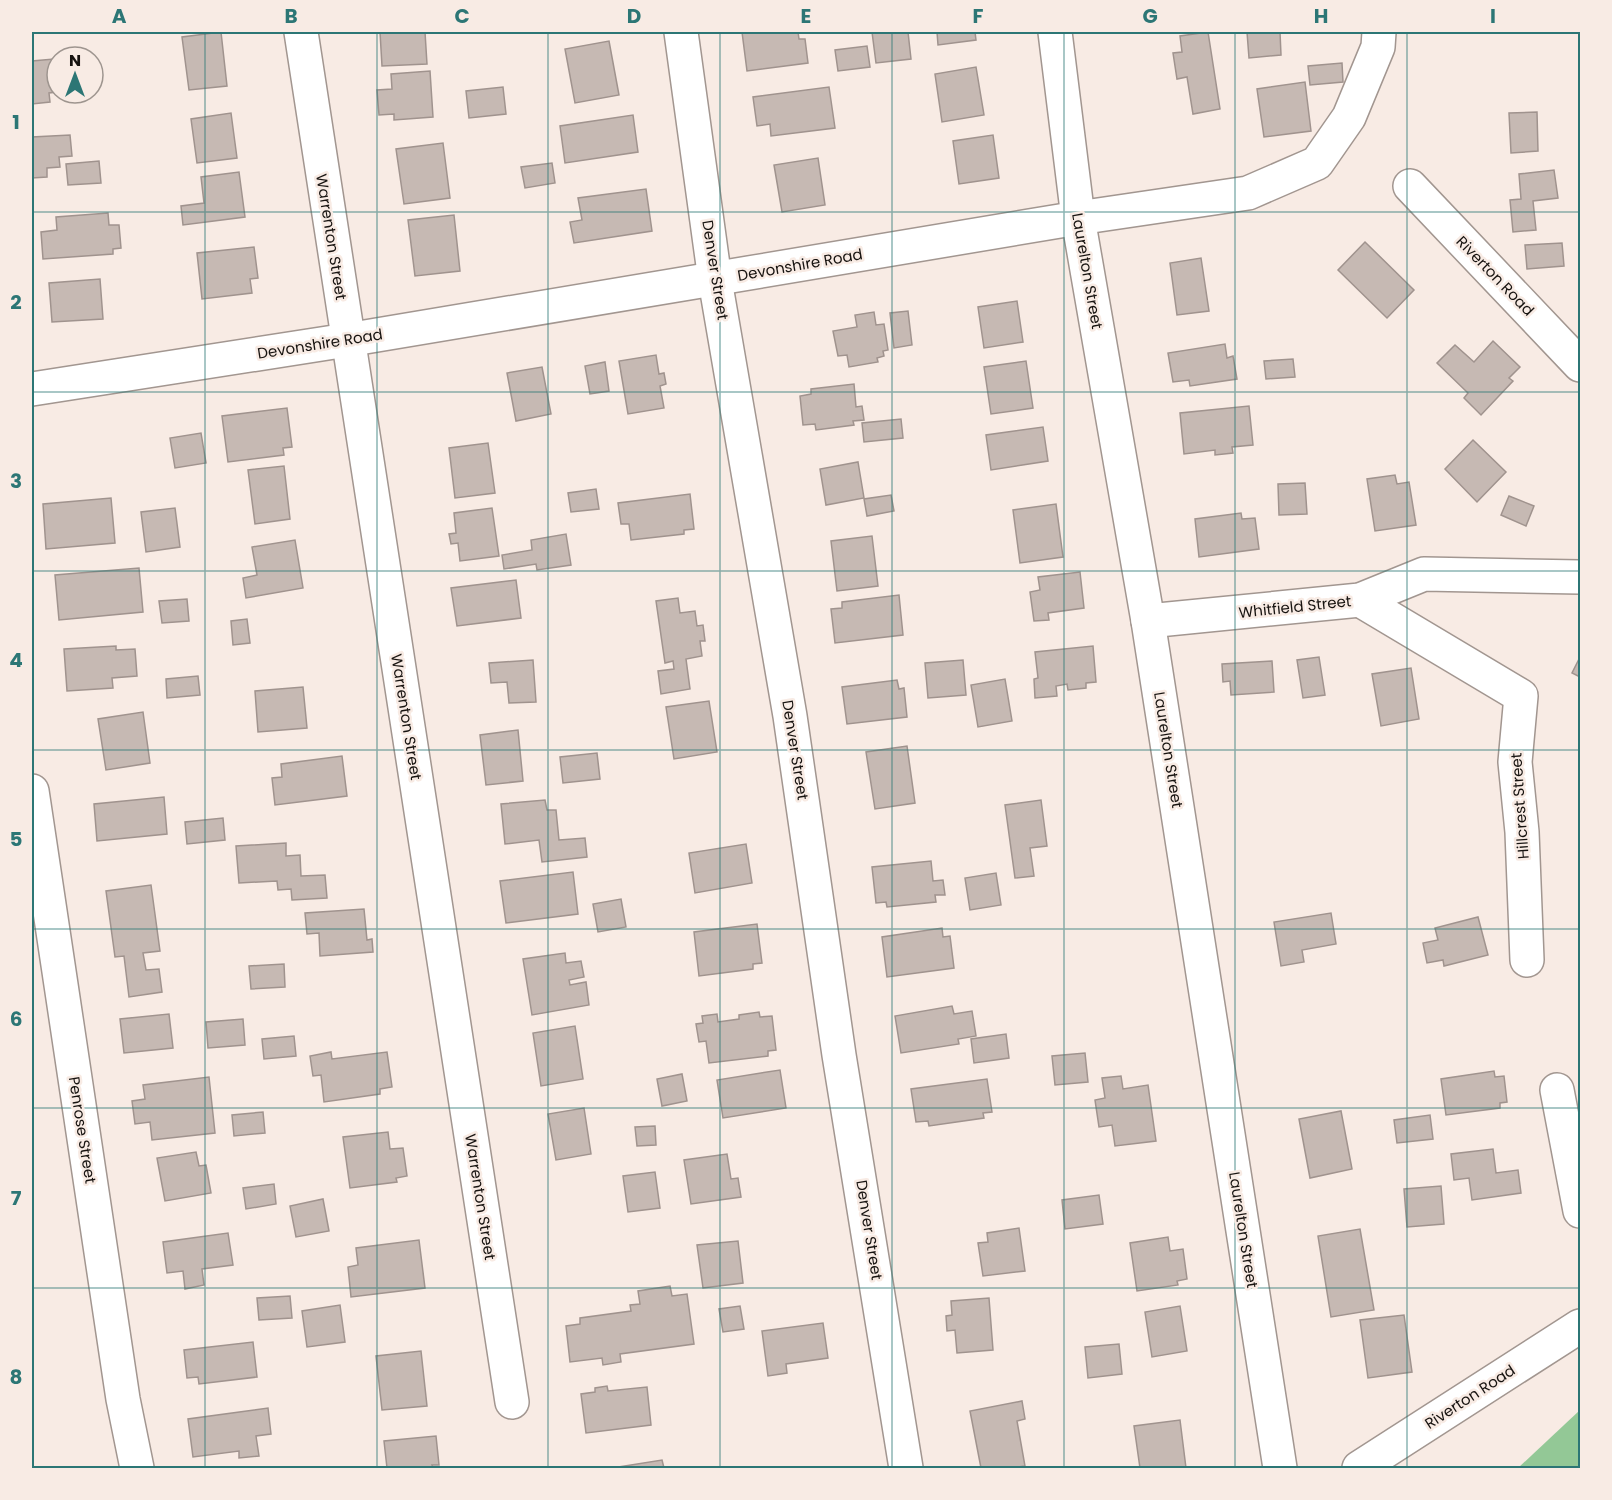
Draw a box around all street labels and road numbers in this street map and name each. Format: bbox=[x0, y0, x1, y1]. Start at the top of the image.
street label: Warrenton Street bbox=[311, 172, 352, 302]
street label: Laurelton Street bbox=[1067, 211, 1108, 331]
street label: Denver Street bbox=[697, 219, 734, 321]
street label: Riverton Road bbox=[1452, 231, 1539, 320]
street label: Devonshire Road bbox=[736, 243, 864, 286]
street label: Devonshire Road bbox=[256, 323, 384, 364]
street label: Whitfield Street bbox=[1238, 590, 1352, 623]
street label: Warrenton Street bbox=[386, 652, 427, 782]
street label: Laurelton Street bbox=[1149, 690, 1188, 810]
street label: Denver Street bbox=[777, 699, 814, 801]
street label: Hillcrest Street bbox=[1505, 752, 1534, 860]
street label: Penrose Street bbox=[64, 1075, 101, 1185]
street label: Warrenton Street bbox=[460, 1132, 501, 1262]
street label: Laurelton Street bbox=[1224, 1170, 1263, 1290]
street label: Denver Street bbox=[851, 1179, 888, 1281]
street label: Riverton Road bbox=[1420, 1360, 1519, 1434]

